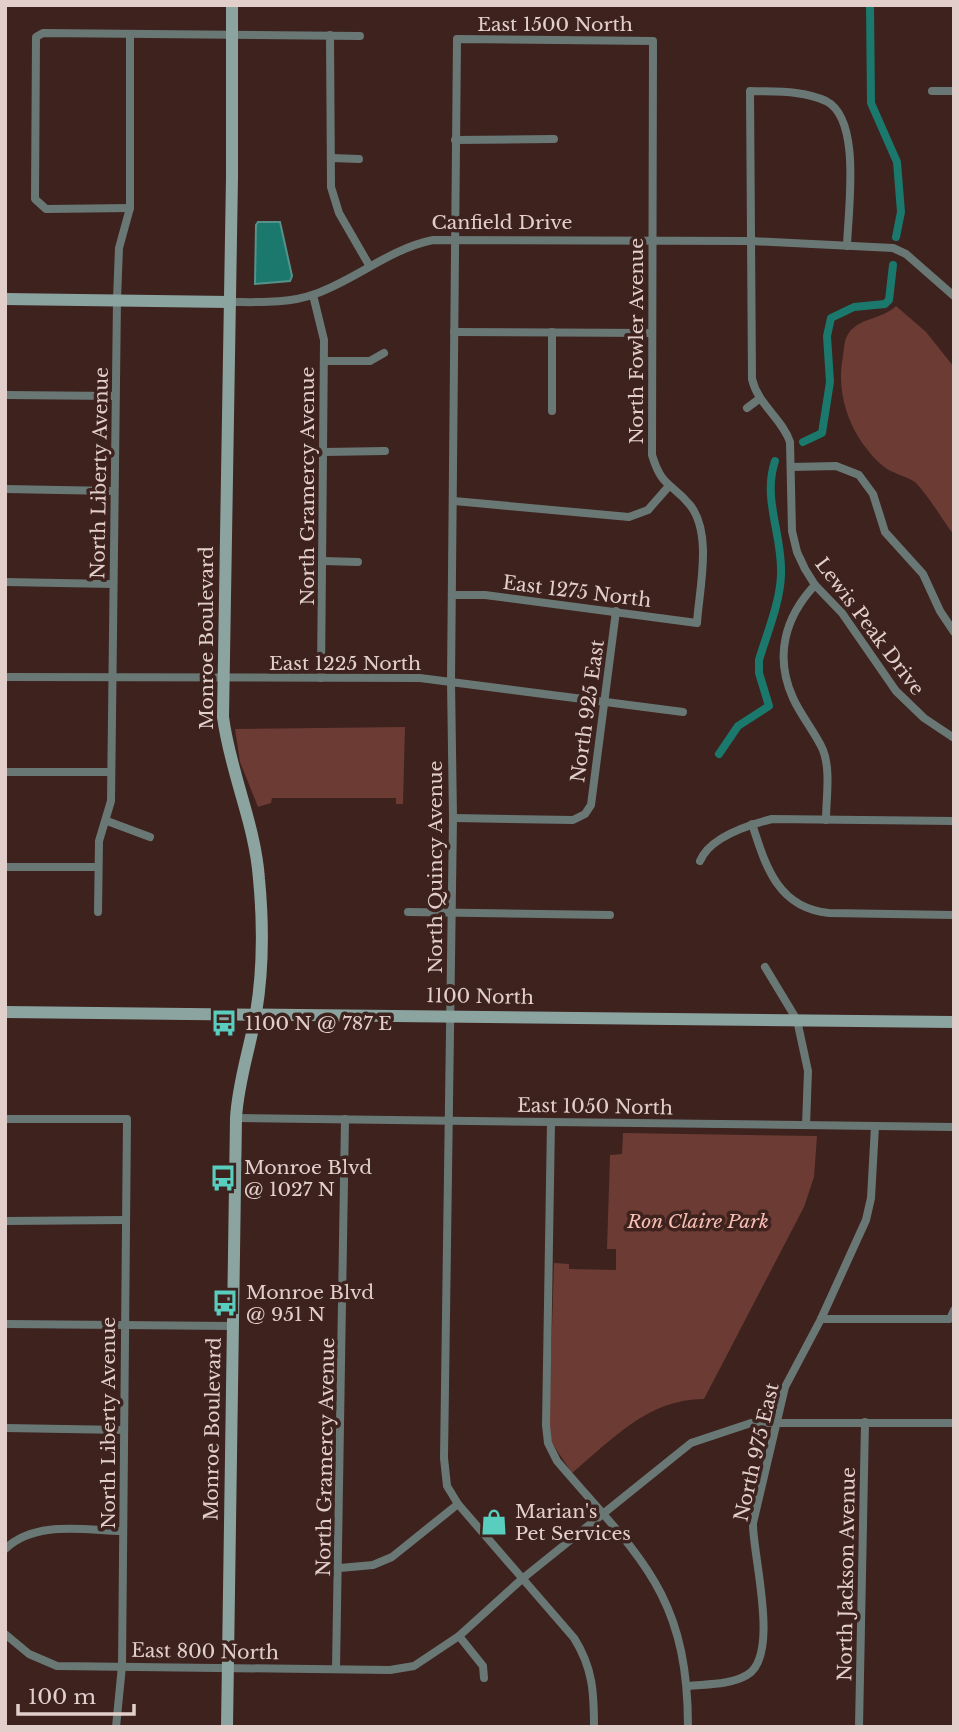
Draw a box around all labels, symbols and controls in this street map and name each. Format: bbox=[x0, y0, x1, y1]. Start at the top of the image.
street label: East 1500 North bbox=[477, 13, 633, 36]
street label: Canfield Drive bbox=[432, 211, 572, 234]
street label: North Fowler Avenue bbox=[625, 238, 648, 444]
street label: North Liberty Avenue bbox=[86, 367, 113, 579]
street label: North Gramercy Avenue bbox=[296, 367, 319, 605]
street label: Monroe Boulevard bbox=[195, 546, 218, 730]
street label: Lewis Peak Drive bbox=[810, 553, 929, 700]
street label: East 1275 North bbox=[501, 571, 653, 612]
street label: North 925 East bbox=[566, 637, 609, 784]
street label: East 1225 North bbox=[269, 652, 421, 675]
street label: North Quincy Avenue bbox=[424, 761, 447, 973]
street label: 1100 North bbox=[426, 984, 534, 1009]
bus stop icon: 1100 N @ 787 E bbox=[209, 1008, 239, 1038]
place label: 1100 N @ 787 E bbox=[245, 1012, 392, 1035]
street label: East 1050 North bbox=[517, 1094, 673, 1119]
place label: Monroe Blvd @ 1027 N bbox=[244, 1156, 372, 1201]
bus stop icon: Monroe Blvd @ 1027 N bbox=[208, 1163, 238, 1193]
park label: Ron Claire Park bbox=[626, 1210, 769, 1233]
place label: Monroe Blvd @ 951 N bbox=[246, 1281, 374, 1326]
bus stop icon: Monroe Blvd @ 951 N bbox=[210, 1288, 240, 1318]
street label: North Liberty Avenue bbox=[97, 1317, 120, 1529]
street label: Monroe Boulevard bbox=[199, 1337, 226, 1521]
street label: North Gramercy Avenue bbox=[312, 1337, 339, 1577]
street label: North 975 East bbox=[729, 1380, 784, 1524]
street label: North Jackson Avenue bbox=[833, 1467, 860, 1681]
place label: Marian's Pet Services bbox=[515, 1500, 631, 1545]
shop icon: Marian's Pet Services bbox=[479, 1507, 509, 1537]
street label: East 800 North bbox=[131, 1639, 279, 1664]
scale bar bbox=[18, 1672, 133, 1716]
text: 100 m bbox=[28, 1684, 96, 1710]

